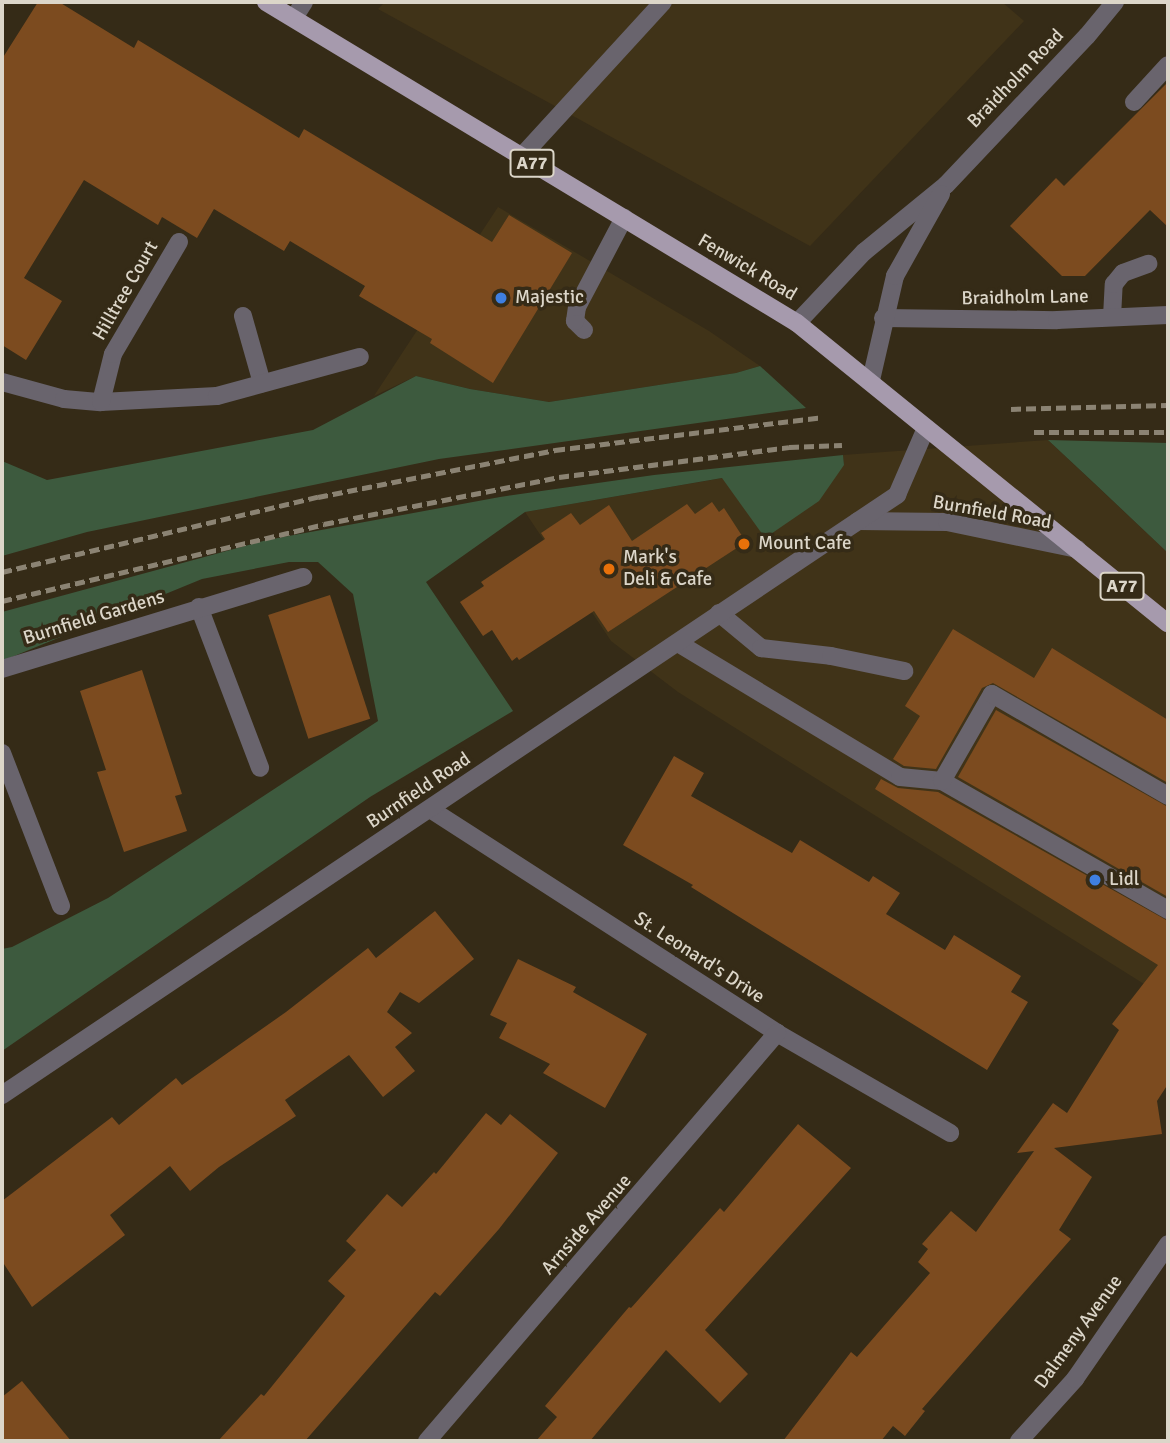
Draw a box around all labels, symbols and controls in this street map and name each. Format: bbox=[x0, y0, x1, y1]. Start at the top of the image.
street label: Braidholm Road bbox=[963, 25, 1069, 133]
road number: A77 bbox=[509, 148, 555, 178]
street label: Fenwick Road bbox=[693, 230, 801, 306]
street label: Hilltree Court bbox=[88, 237, 164, 345]
street label: Braidholm Lane bbox=[961, 285, 1089, 311]
place label: Majestic bbox=[515, 287, 584, 309]
marker: Majestic bbox=[493, 290, 509, 306]
street label: Burnfield Road bbox=[931, 491, 1053, 535]
place label: Mount Cafe bbox=[758, 533, 851, 555]
marker: Mount Cafe bbox=[736, 536, 752, 552]
place label: Mark's Deli & Cafe bbox=[623, 547, 712, 591]
marker: Mark's Deli & Cafe bbox=[601, 561, 617, 577]
road number: A77 bbox=[1099, 572, 1145, 600]
street label: Burnfield Gardens bbox=[21, 586, 167, 650]
street label: Burnfield Road bbox=[363, 748, 475, 834]
place label: Lidl bbox=[1109, 869, 1139, 891]
marker: Lidl bbox=[1087, 872, 1103, 888]
street label: St. Leonard's Drive bbox=[629, 907, 769, 1009]
street label: Arnside Avenue bbox=[537, 1170, 637, 1280]
street label: Dalmeny Avenue bbox=[1030, 1271, 1128, 1393]

